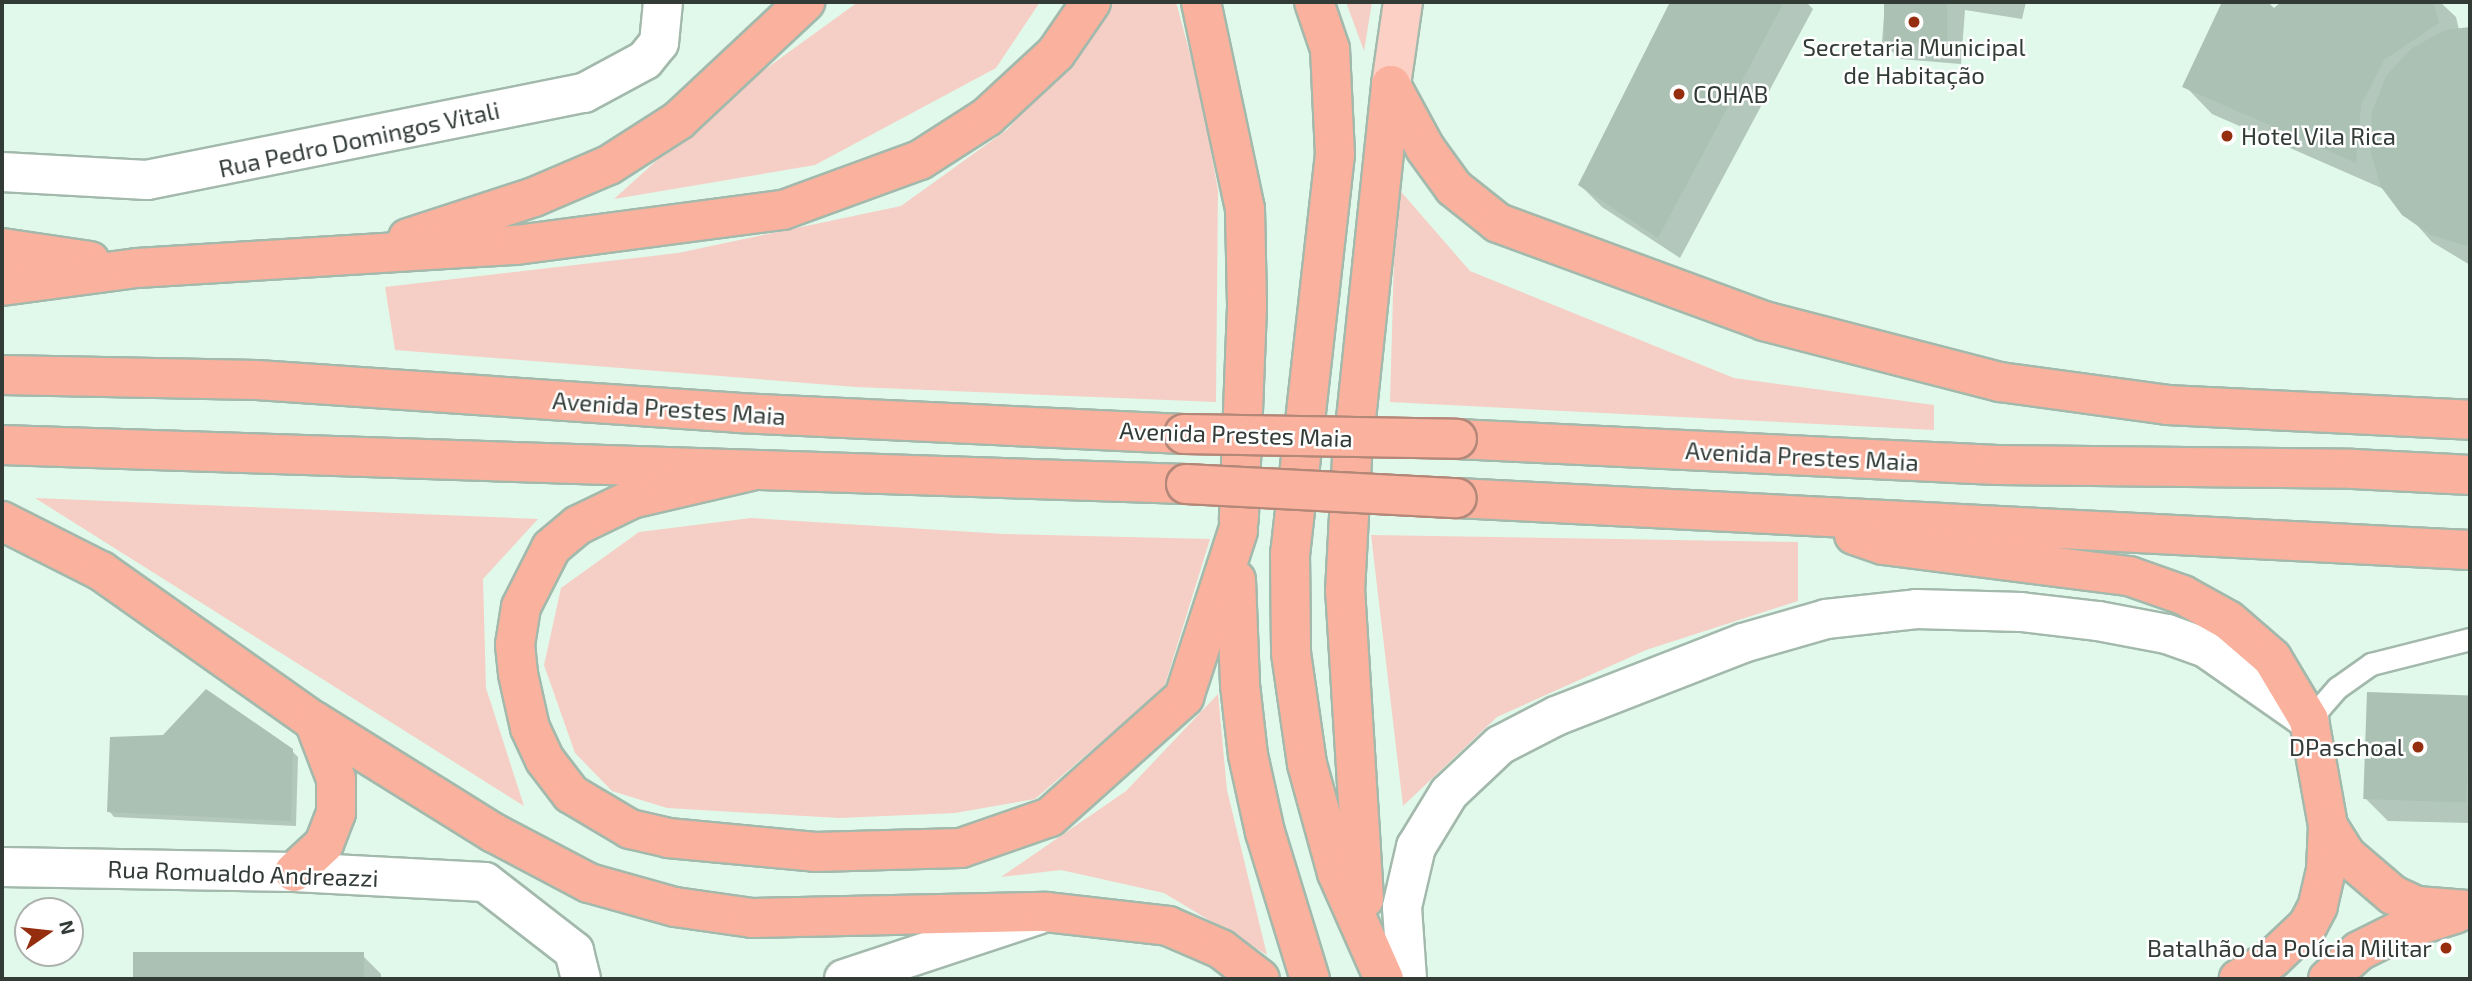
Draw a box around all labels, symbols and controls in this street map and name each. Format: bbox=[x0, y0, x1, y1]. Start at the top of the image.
marker: Secretaria Municipal de Habitação bbox=[1906, 14, 1922, 30]
place label: Secretaria Municipal de Habitação bbox=[1802, 33, 2026, 89]
place label: COHAB bbox=[1693, 80, 1768, 108]
marker: COHAB bbox=[1671, 86, 1687, 102]
street label: Rua Pedro Domingos Vitali bbox=[216, 95, 502, 183]
place label: Hotel Vila Rica bbox=[2241, 122, 2397, 150]
marker: Hotel Vila Rica bbox=[2219, 128, 2235, 144]
street label: Avenida Prestes Maia bbox=[551, 385, 787, 431]
street label: Avenida Prestes Maia bbox=[1119, 416, 1353, 452]
street label: Avenida Prestes Maia bbox=[1685, 436, 1919, 476]
place label: DPaschoal bbox=[2289, 733, 2404, 761]
marker: DPaschoal bbox=[2410, 739, 2426, 755]
street label: Rua Romualdo Andreazzi bbox=[107, 854, 379, 892]
north arrow bbox=[14, 897, 84, 967]
text: N bbox=[55, 918, 81, 937]
place label: Batalhão da Polícia Militar bbox=[2147, 934, 2432, 962]
marker: Batalhão da Polícia Militar bbox=[2438, 940, 2454, 956]

